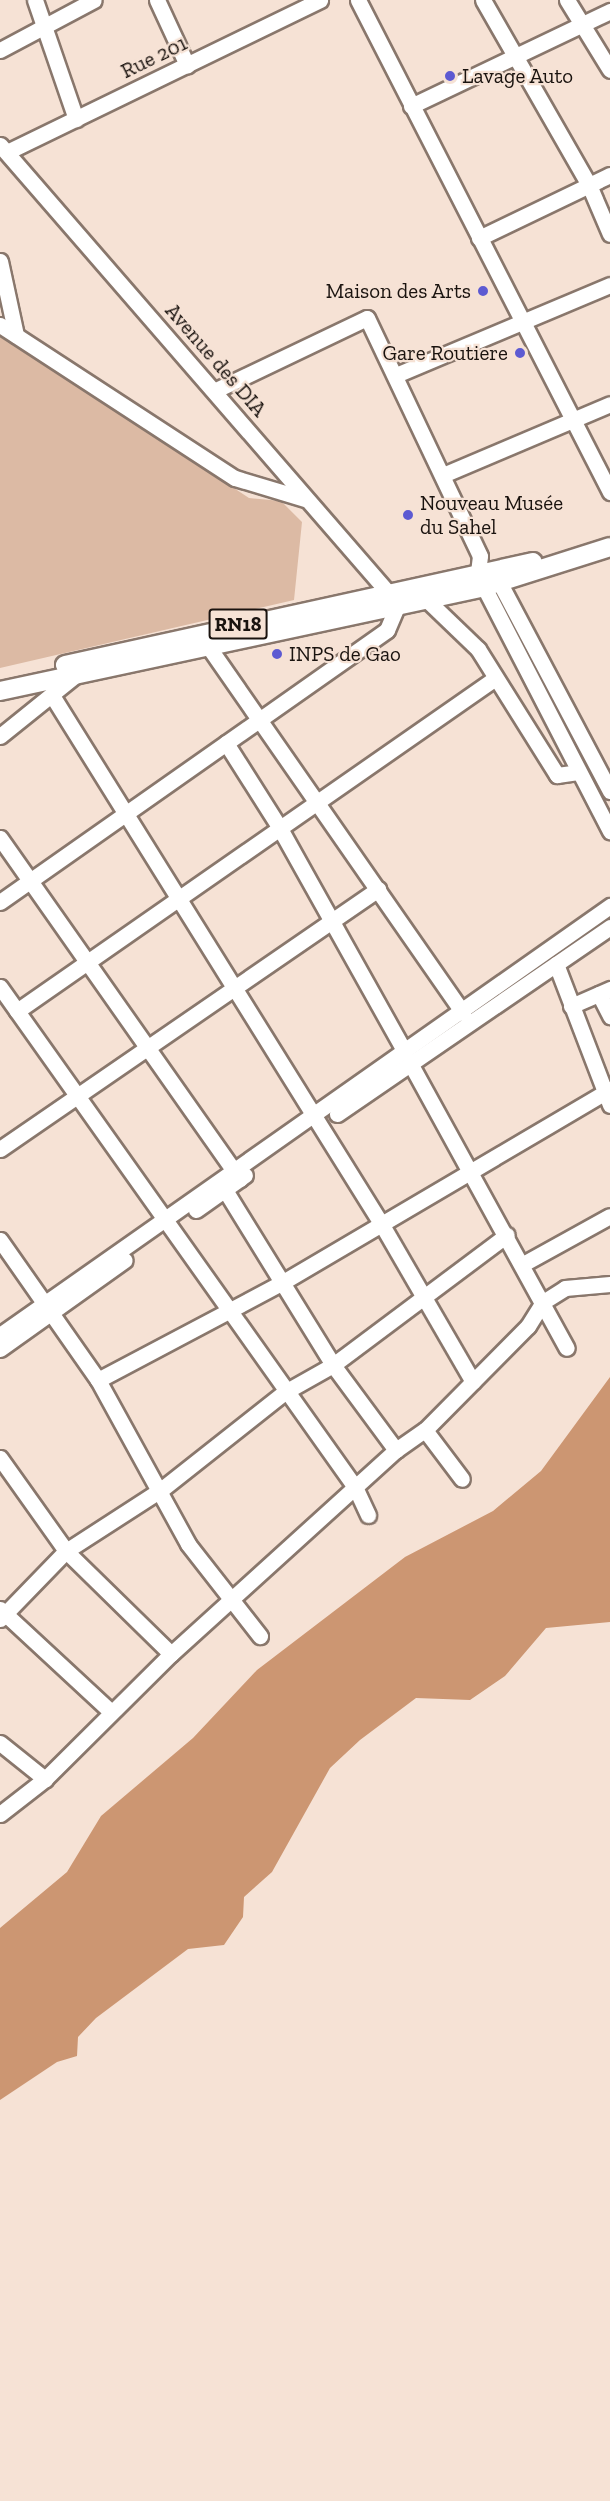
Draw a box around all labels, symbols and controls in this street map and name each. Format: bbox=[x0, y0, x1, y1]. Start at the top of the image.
street label: Rue 201 bbox=[117, 30, 191, 84]
place label: Lavage Auto bbox=[462, 63, 574, 89]
marker: Lavage Auto bbox=[443, 69, 457, 83]
place label: Maison des Arts bbox=[325, 278, 471, 304]
marker: Maison des Arts bbox=[476, 284, 490, 298]
street label: Avenue des DIA bbox=[160, 298, 272, 422]
place label: Gare Routiere bbox=[382, 340, 508, 366]
marker: Gare Routiere bbox=[513, 346, 527, 360]
place label: Nouveau Musée du Sahel bbox=[420, 490, 563, 540]
marker: Nouveau Musée du Sahel bbox=[401, 508, 415, 522]
road number: RN18 bbox=[208, 607, 268, 641]
place label: INPS de Gao bbox=[289, 641, 401, 667]
marker: INPS de Gao bbox=[270, 647, 284, 661]

